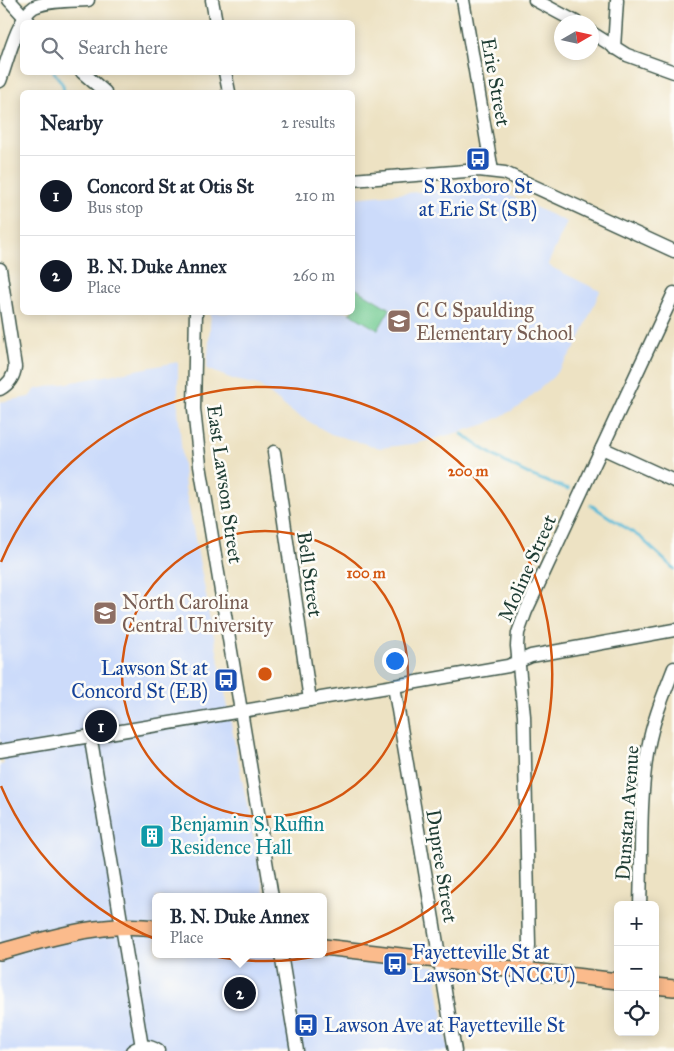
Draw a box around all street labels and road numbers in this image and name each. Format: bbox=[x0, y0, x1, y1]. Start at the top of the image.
street label: Erie Street bbox=[476, 36, 516, 128]
street label: East Lawson Street bbox=[202, 403, 248, 565]
street label: Moline Street bbox=[493, 511, 561, 625]
street label: Bell Street bbox=[292, 530, 328, 618]
street label: Dunstan Avenue bbox=[610, 745, 644, 881]
street label: Dupree Street bbox=[421, 808, 463, 924]

